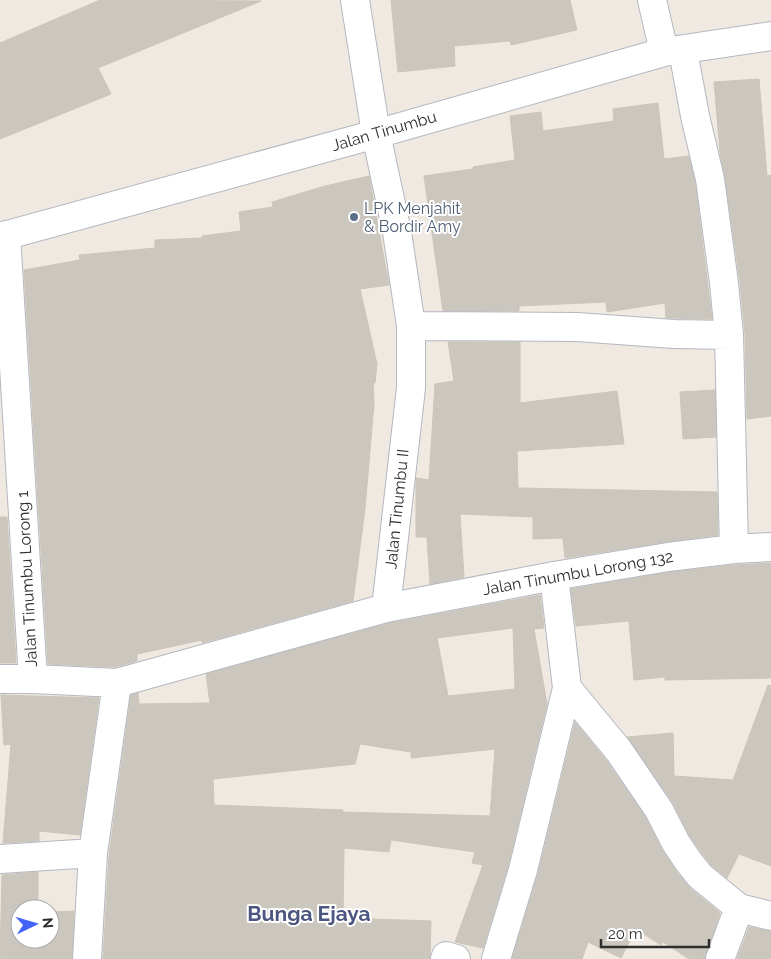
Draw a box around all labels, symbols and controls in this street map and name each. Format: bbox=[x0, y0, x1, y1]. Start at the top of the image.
street label: Jalan Tinumbu bbox=[329, 107, 439, 155]
place label: LPK Menjahit & Bordir Amy bbox=[364, 199, 461, 236]
marker: LPK Menjahit & Bordir Amy bbox=[348, 211, 360, 223]
street label: Jalan Tinumbu II bbox=[381, 448, 413, 570]
street label: Jalan Tinumbu Lorong 1 bbox=[13, 490, 41, 667]
street label: Jalan Tinumbu Lorong 132 bbox=[481, 547, 675, 599]
north arrow bbox=[10, 899, 60, 949]
district label: Bunga Ejaya bbox=[247, 901, 371, 926]
scale bar bbox=[601, 916, 708, 948]
text: N bbox=[40, 917, 56, 929]
text: 20 m bbox=[608, 925, 643, 943]

